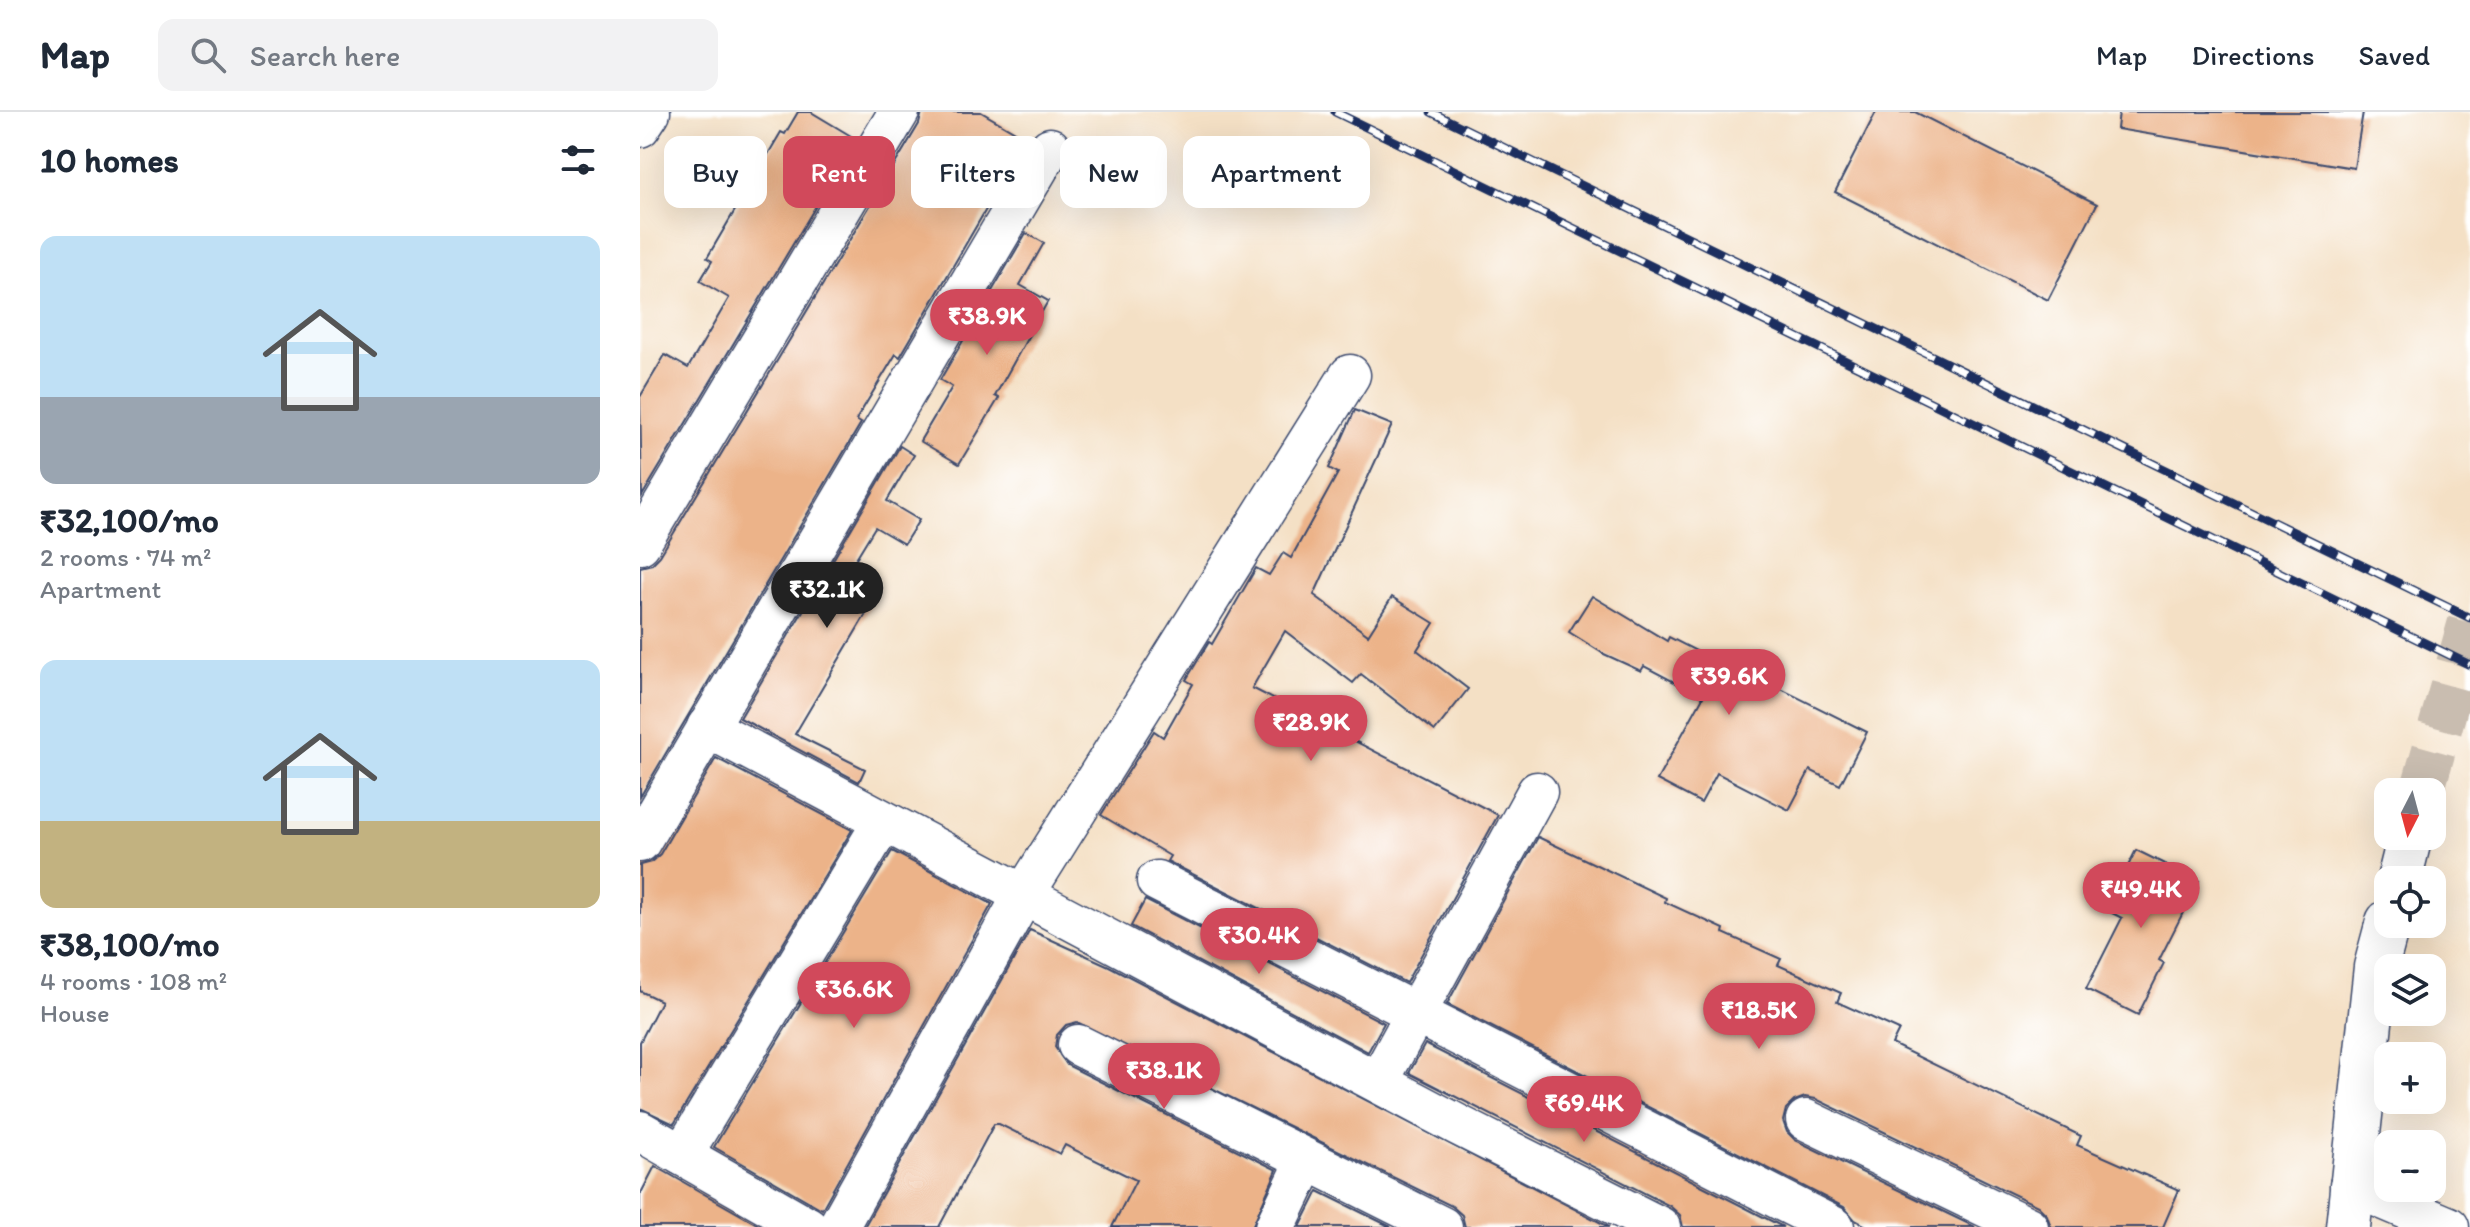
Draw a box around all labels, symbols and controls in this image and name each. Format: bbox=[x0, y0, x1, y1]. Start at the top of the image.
search box bbox=[158, 19, 718, 91]
text: Map bbox=[40, 32, 110, 78]
icon: search bbox=[186, 33, 230, 77]
text: Search here bbox=[250, 37, 400, 74]
text: Map bbox=[2096, 38, 2147, 72]
text: Directions bbox=[2191, 38, 2315, 72]
text: Saved bbox=[2359, 38, 2430, 72]
chip: Buy bbox=[664, 136, 767, 208]
chip: Rent bbox=[783, 136, 895, 208]
chip: Filters bbox=[911, 136, 1044, 208]
chip: New bbox=[1060, 136, 1167, 208]
chip: Apartment bbox=[1183, 136, 1370, 208]
icon: filters bbox=[556, 138, 600, 182]
text: 10 homes bbox=[40, 140, 179, 181]
icon: home bbox=[248, 288, 392, 432]
pin: ₹38.9K bbox=[922, 289, 1052, 357]
text: ₹38.9K bbox=[948, 299, 1026, 331]
text: ₹32,100/mo bbox=[40, 500, 219, 541]
text: 2 rooms · 74 m² bbox=[40, 541, 211, 573]
pin: ₹32.1K bbox=[762, 562, 892, 630]
text: ₹32.1K bbox=[789, 572, 865, 604]
text: Apartment bbox=[40, 573, 161, 605]
pin: ₹39.6K bbox=[1664, 649, 1794, 717]
text: ₹39.6K bbox=[1690, 659, 1768, 691]
pin: ₹28.9K bbox=[1246, 695, 1376, 763]
text: ₹28.9K bbox=[1272, 705, 1350, 737]
icon: home bbox=[248, 712, 392, 856]
north arrow bbox=[2374, 778, 2446, 850]
map controls bbox=[2374, 778, 2446, 1202]
pin: ₹49.4K bbox=[2076, 862, 2206, 930]
button: locate bbox=[2374, 866, 2446, 938]
text: ₹49.4K bbox=[2101, 872, 2181, 904]
pin: ₹30.4K bbox=[1194, 908, 1324, 976]
text: ₹30.4K bbox=[1218, 918, 1300, 950]
text: ₹38,100/mo bbox=[40, 924, 220, 965]
button: layers bbox=[2374, 954, 2446, 1026]
pin: ₹36.6K bbox=[789, 962, 919, 1030]
text: 4 rooms · 108 m² bbox=[40, 965, 227, 997]
text: ₹36.6K bbox=[815, 972, 893, 1004]
pin: ₹18.5K bbox=[1694, 983, 1824, 1051]
text: ₹18.5K bbox=[1721, 993, 1797, 1025]
text: House bbox=[40, 997, 110, 1029]
button: + bbox=[2374, 1042, 2446, 1114]
pin: ₹38.1K bbox=[1099, 1043, 1229, 1111]
text: ₹38.1K bbox=[1126, 1053, 1202, 1085]
pin: ₹69.4K bbox=[1519, 1076, 1649, 1144]
text: ₹69.4K bbox=[1545, 1086, 1623, 1118]
button: − bbox=[2374, 1130, 2446, 1202]

